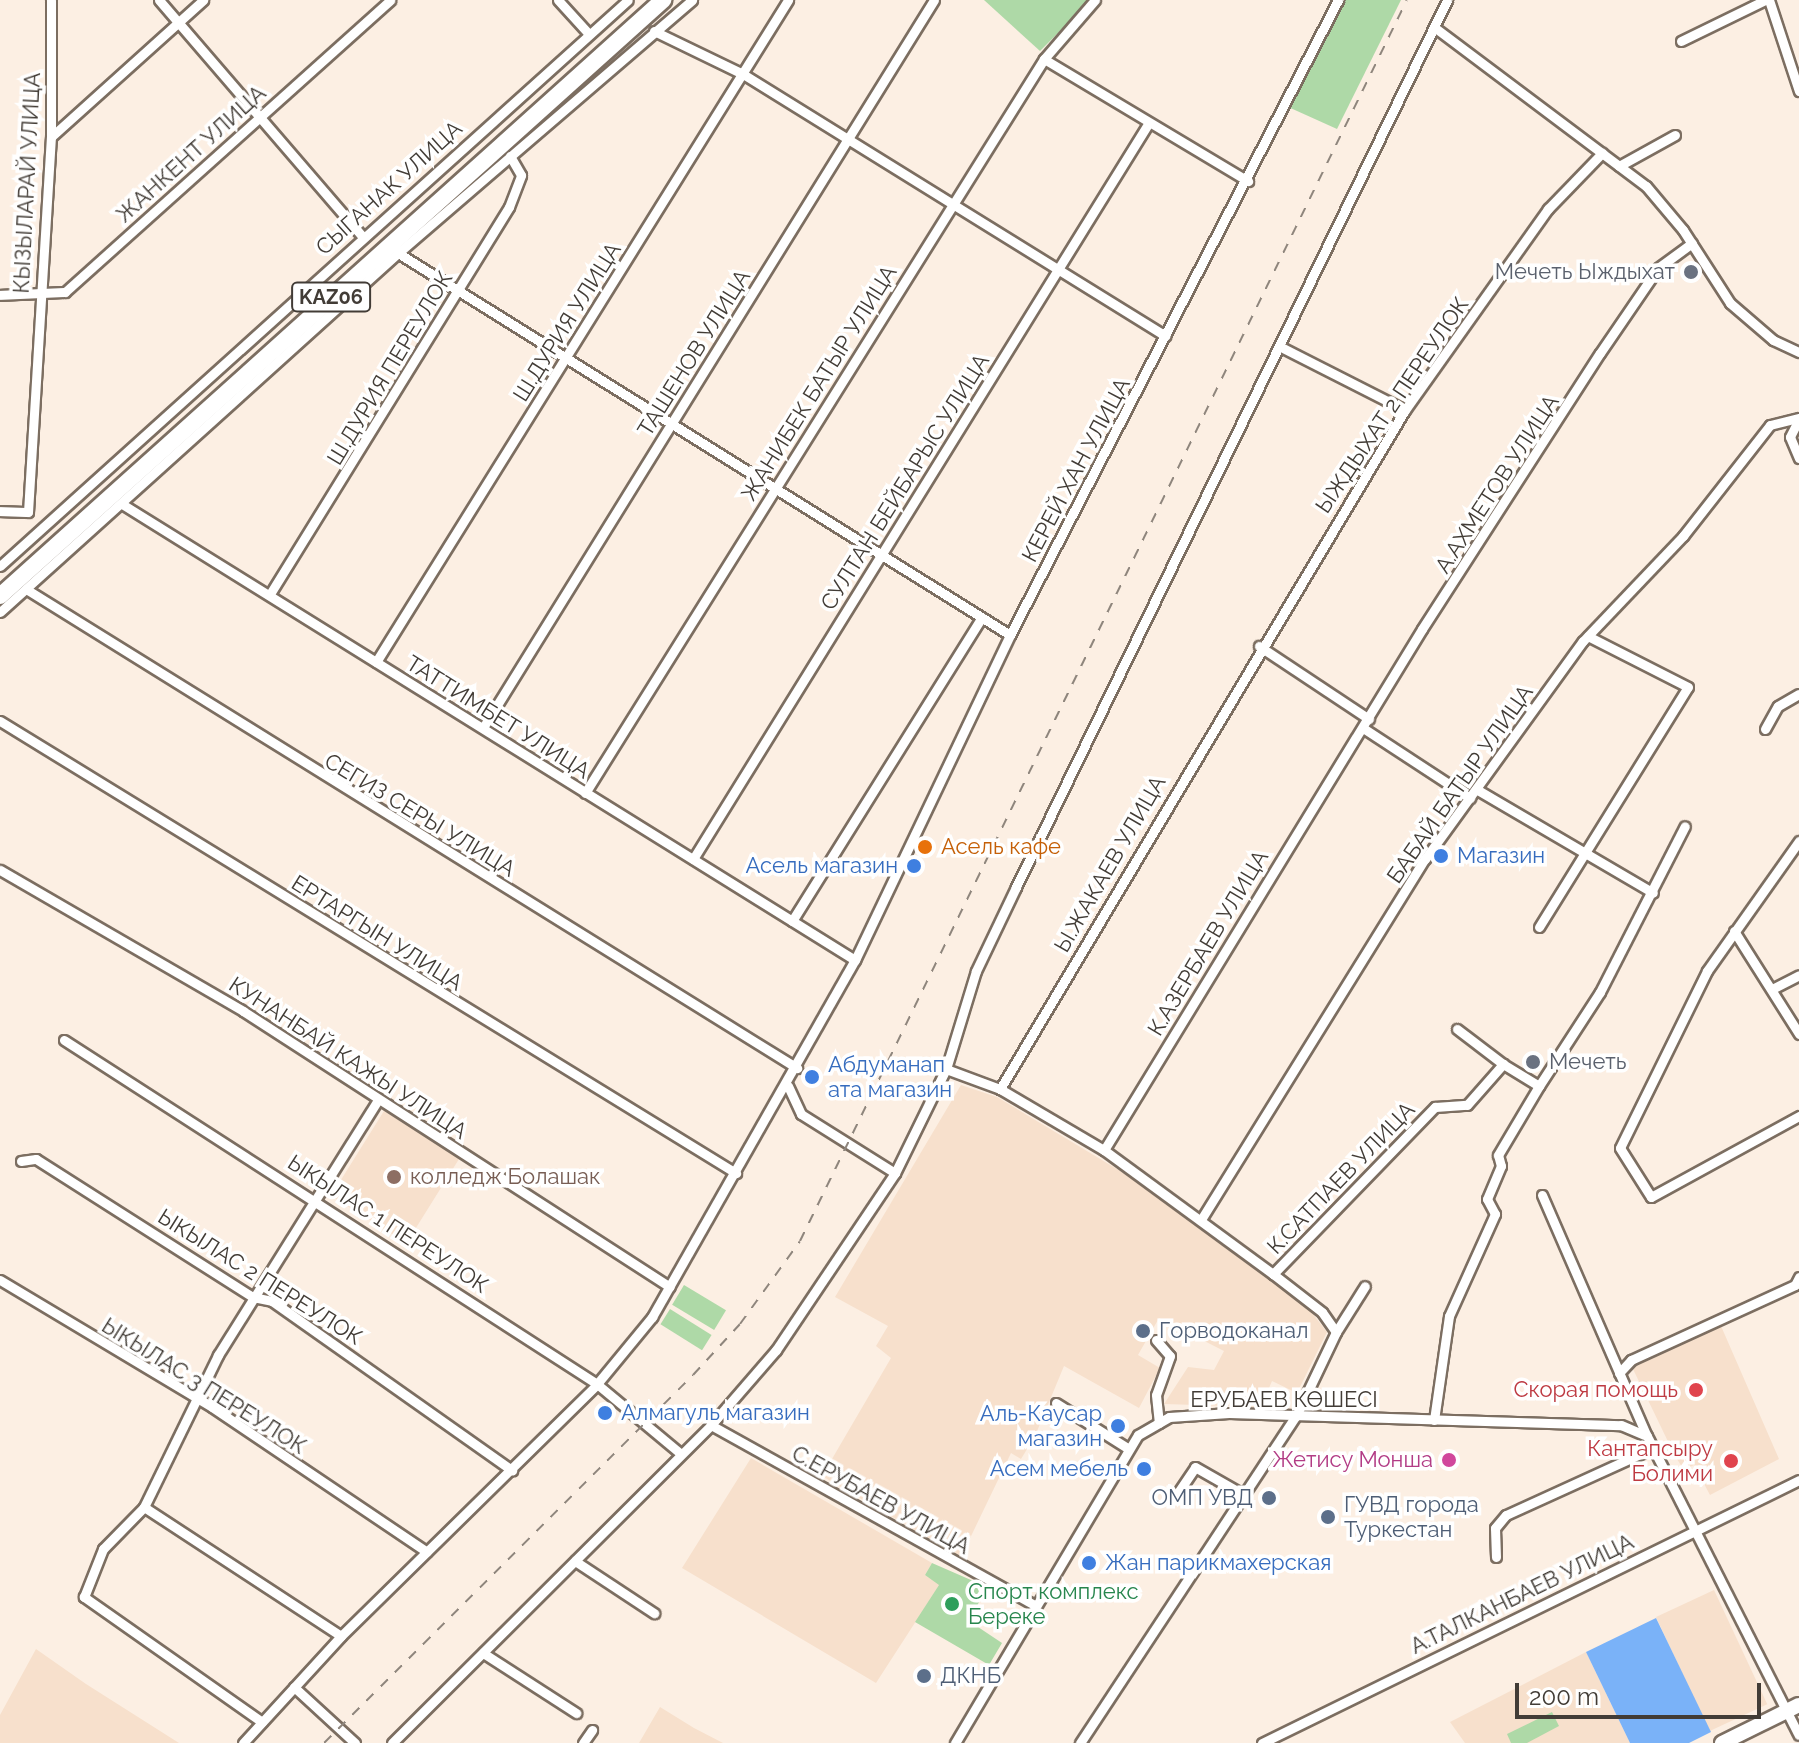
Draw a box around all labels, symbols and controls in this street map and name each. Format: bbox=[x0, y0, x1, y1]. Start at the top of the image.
street label: КЫЗЫЛАРАЙ УЛИЦА bbox=[8, 72, 46, 294]
street label: ЖАНКЕНТ УЛИЦА bbox=[111, 80, 271, 228]
street label: СЫГАНАК УЛИЦА bbox=[310, 115, 468, 261]
street label: Ш.ДУРИЯ УЛИЦА bbox=[507, 238, 627, 406]
place label: Мечеть Ыждыхат bbox=[1495, 259, 1675, 285]
street label: ЖАНИБЕК БАТЫР УЛИЦА bbox=[735, 260, 903, 506]
marker: Мечеть Ыждыхат bbox=[1682, 263, 1700, 281]
street label: ТАШЕНОВ УЛИЦА bbox=[632, 265, 756, 441]
street label: Ш.ДУРИЯ ПЕРЕУЛОК bbox=[322, 266, 458, 470]
road number: KАZ06 bbox=[291, 281, 371, 313]
street label: ЫЖДЫХАТ 2 ПЕРЕУЛОК bbox=[1310, 292, 1474, 518]
street label: СУЛТАН БЕЙБАРЫС УЛИЦА bbox=[815, 349, 995, 615]
street label: КЕРЕЙ ХАН УЛИЦА bbox=[1016, 373, 1136, 567]
street label: А.АХМЕТОВ УЛИЦА bbox=[1429, 390, 1565, 578]
street label: ТАТТИМБЕТ УЛИЦА bbox=[401, 650, 595, 784]
street label: БАБАЙ БАТЫР УЛИЦА bbox=[1381, 680, 1539, 888]
street label: СЕГИЗ СЕРЫ УЛИЦА bbox=[320, 748, 520, 882]
street label: Ы.ЖАКАЕВ УЛИЦА bbox=[1049, 771, 1171, 957]
place label: Асель кафе bbox=[941, 834, 1061, 860]
marker: Асель кафе bbox=[916, 838, 934, 856]
place label: Магазин bbox=[1457, 843, 1545, 869]
street label: К.АЗЕРБАЕВ УЛИЦА bbox=[1142, 845, 1274, 1041]
marker: Магазин bbox=[1432, 847, 1450, 865]
place label: Асель магазин bbox=[745, 853, 898, 879]
marker: Асель магазин bbox=[905, 857, 923, 875]
street label: ЕРТАРГЫН УЛИЦА bbox=[287, 870, 467, 996]
street label: КУНАНБАЙ КАЖЫ УЛИЦА bbox=[224, 971, 472, 1145]
place label: Мечеть bbox=[1549, 1049, 1627, 1075]
place label: Абдуманап ата магазин bbox=[828, 1051, 952, 1102]
marker: Мечеть bbox=[1524, 1053, 1542, 1071]
marker: Абдуманап ата магазин bbox=[803, 1068, 821, 1086]
street label: К.САТПАЕВ УЛИЦА bbox=[1262, 1097, 1420, 1259]
street label: ЫКЫЛАС 1 ПЕРЕУЛОК bbox=[283, 1149, 493, 1299]
place label: колледж Болашак bbox=[410, 1164, 601, 1190]
marker: колледж Болашак bbox=[385, 1168, 403, 1186]
street label: ЫКЫЛАС 2 ПЕРЕУЛОК bbox=[153, 1203, 367, 1351]
street label: ЫКЫЛАС 3 ПЕРЕУЛОК bbox=[97, 1312, 311, 1460]
place label: Горводоканал bbox=[1159, 1318, 1308, 1344]
marker: Горводоканал bbox=[1134, 1322, 1152, 1340]
place label: Скорая помощь bbox=[1513, 1377, 1678, 1403]
marker: Скорая помощь bbox=[1685, 1379, 1707, 1401]
street label: ЕРУБАЕВ КӨШЕСІ bbox=[1190, 1387, 1378, 1413]
place label: Алмагуль магазин bbox=[621, 1400, 810, 1426]
place label: Аль-Каусар магазин bbox=[980, 1400, 1102, 1452]
marker: Алмагуль магазин bbox=[596, 1404, 614, 1422]
marker: Аль-Каусар магазин bbox=[1109, 1417, 1127, 1435]
place label: Кантапсыру Болими bbox=[1587, 1435, 1713, 1486]
street label: С.ЕРУБАЕВ УЛИЦА bbox=[787, 1440, 975, 1560]
place label: Жетису Монша bbox=[1272, 1447, 1433, 1473]
marker: Кантапсыру Болими bbox=[1720, 1450, 1742, 1472]
marker: Жетису Монша bbox=[1440, 1451, 1458, 1469]
place label: Асем мебель bbox=[990, 1456, 1128, 1482]
marker: Асем мебель bbox=[1135, 1460, 1153, 1478]
place label: ОМП УВД bbox=[1151, 1485, 1253, 1511]
marker: ОМП УВД bbox=[1260, 1489, 1278, 1507]
place label: ГУВД города Туркестан bbox=[1344, 1491, 1479, 1542]
marker: ГУВД города Туркестан bbox=[1319, 1508, 1337, 1526]
street label: А.ТАЛКАНБАЕВ УЛИЦА bbox=[1406, 1528, 1638, 1660]
place label: Жан парикмахерская bbox=[1105, 1550, 1332, 1576]
marker: Жан парикмахерская bbox=[1080, 1554, 1098, 1572]
place label: Спорт комплекс Береке bbox=[968, 1578, 1139, 1630]
marker: Спорт комплекс Береке bbox=[943, 1595, 961, 1613]
place label: ДКНБ bbox=[940, 1663, 1001, 1689]
marker: ДКНБ bbox=[915, 1667, 933, 1685]
scale bar bbox=[1519, 1667, 1765, 1717]
text: 200 m bbox=[1529, 1682, 1599, 1711]

